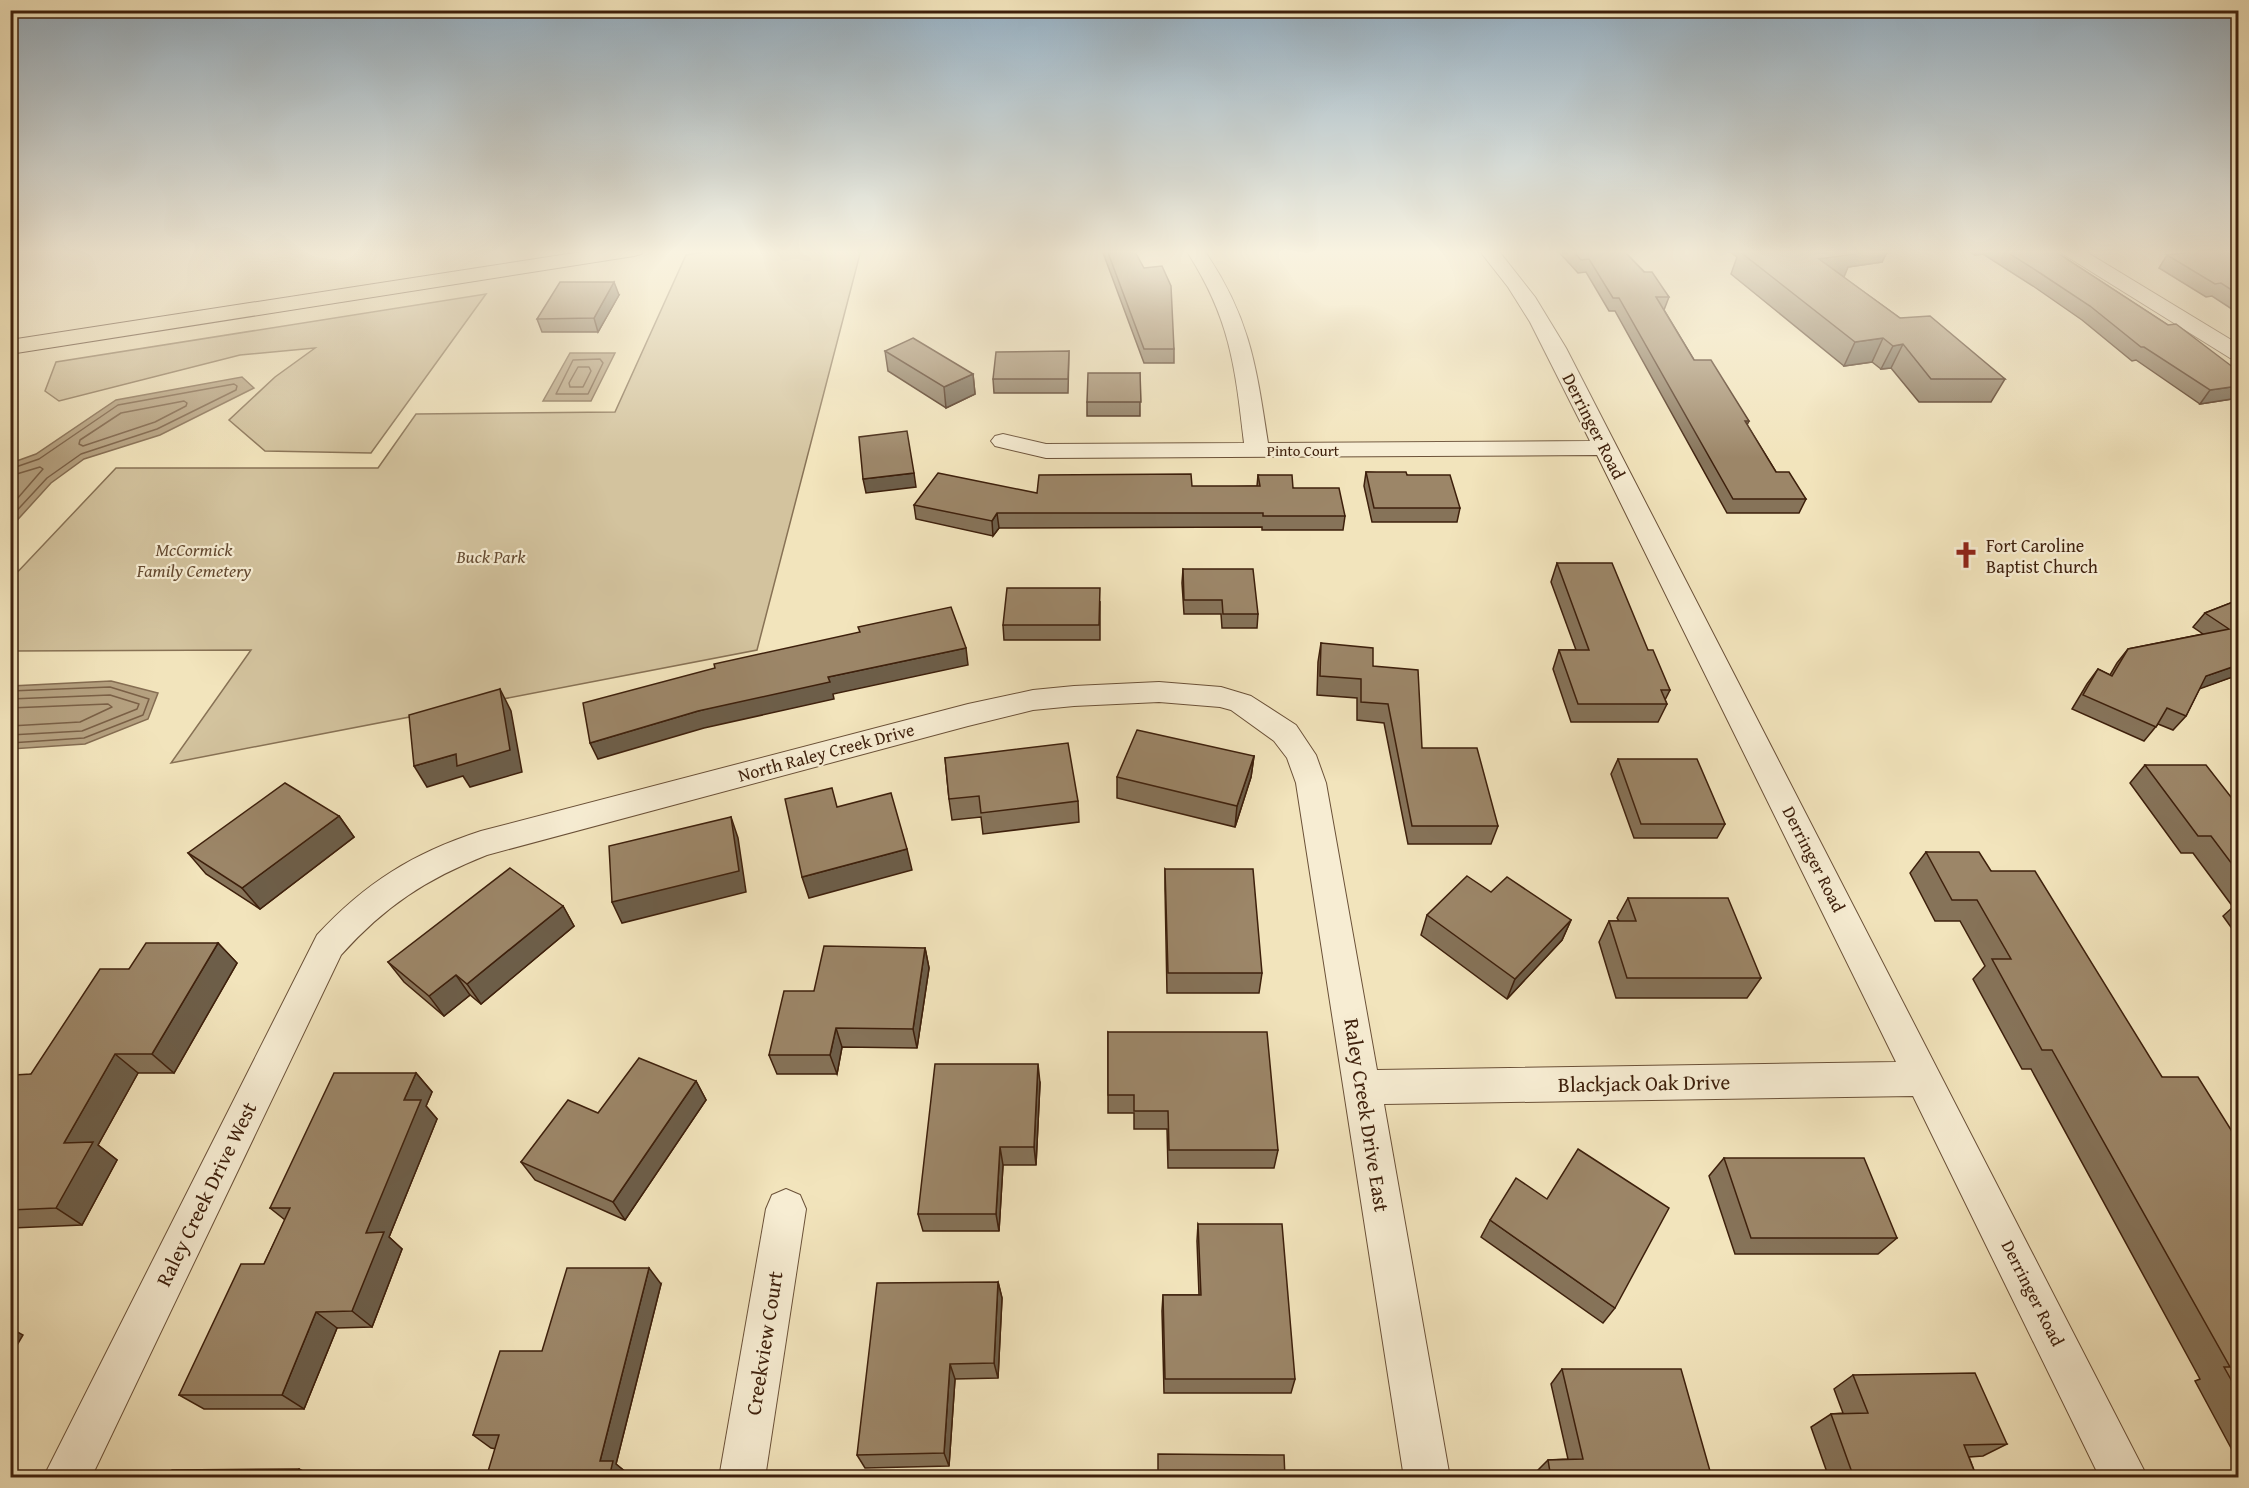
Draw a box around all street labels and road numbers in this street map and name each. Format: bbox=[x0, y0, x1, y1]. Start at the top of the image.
street label: Derringer Road bbox=[1556, 368, 1632, 484]
street label: Pinto Court bbox=[1267, 440, 1340, 461]
street label: North Raley Creek Drive bbox=[735, 715, 917, 789]
street label: Derringer Road bbox=[1776, 801, 1852, 917]
street label: Raley Creek Drive East bbox=[1336, 1016, 1398, 1215]
street label: Blackjack Oak Drive bbox=[1558, 1066, 1731, 1100]
street label: Raley Creek Drive West bbox=[148, 1096, 264, 1292]
street label: Derringer Road bbox=[1995, 1235, 2071, 1351]
street label: Creekview Court bbox=[737, 1268, 791, 1417]

